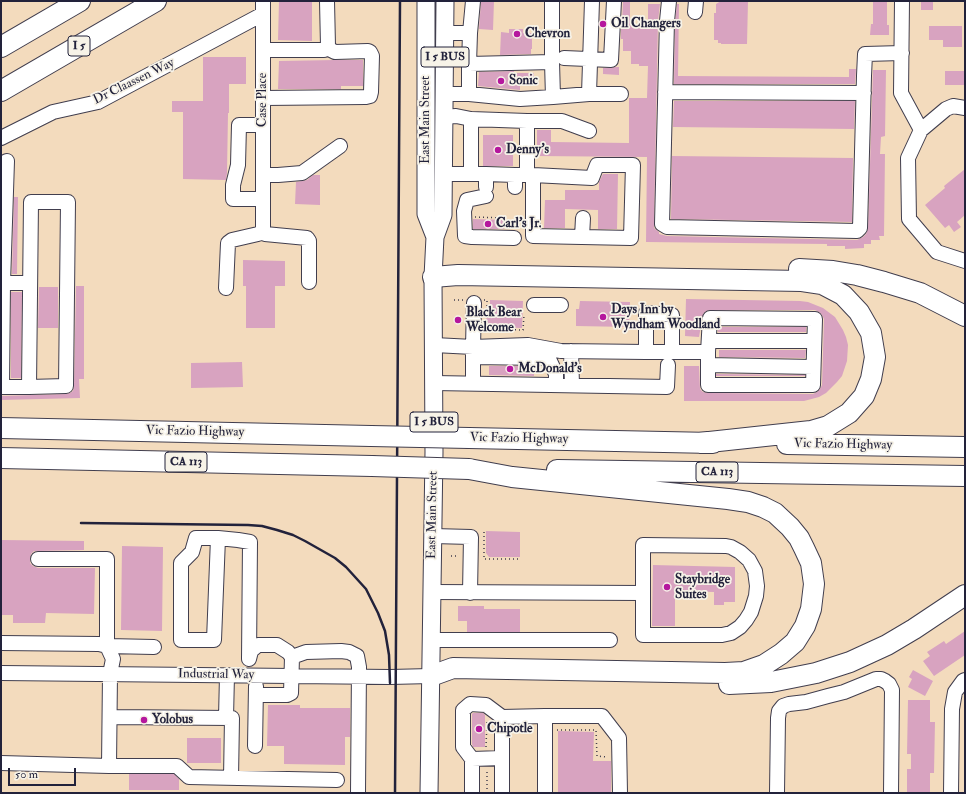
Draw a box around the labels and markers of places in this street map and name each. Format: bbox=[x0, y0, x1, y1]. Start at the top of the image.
place label: Oil Changers bbox=[611, 16, 681, 32]
marker: Oil Changers bbox=[598, 19, 608, 29]
place label: Chevron bbox=[525, 26, 570, 42]
marker: Chevron bbox=[512, 29, 522, 39]
place label: Sonic bbox=[509, 73, 538, 89]
marker: Sonic bbox=[496, 76, 506, 86]
place label: Denny's bbox=[506, 142, 549, 158]
marker: Denny's bbox=[493, 145, 503, 155]
place label: Carl's Jr. bbox=[496, 216, 541, 232]
marker: Carl's Jr. bbox=[483, 219, 493, 229]
place label: Days Inn by Wyndham Woodland bbox=[611, 302, 720, 333]
place label: Black Bear Welcome bbox=[466, 305, 521, 336]
marker: Days Inn by Wyndham Woodland bbox=[598, 312, 608, 322]
marker: Black Bear Welcome bbox=[453, 315, 463, 325]
place label: McDonald's bbox=[518, 361, 582, 377]
marker: McDonald's bbox=[505, 364, 515, 374]
place label: Staybridge Suites bbox=[675, 572, 730, 603]
marker: Staybridge Suites bbox=[662, 582, 672, 592]
place label: Yolobus bbox=[152, 712, 193, 728]
marker: Yolobus bbox=[139, 715, 149, 725]
place label: Chipotle bbox=[487, 721, 533, 737]
marker: Chipotle bbox=[474, 724, 484, 734]

